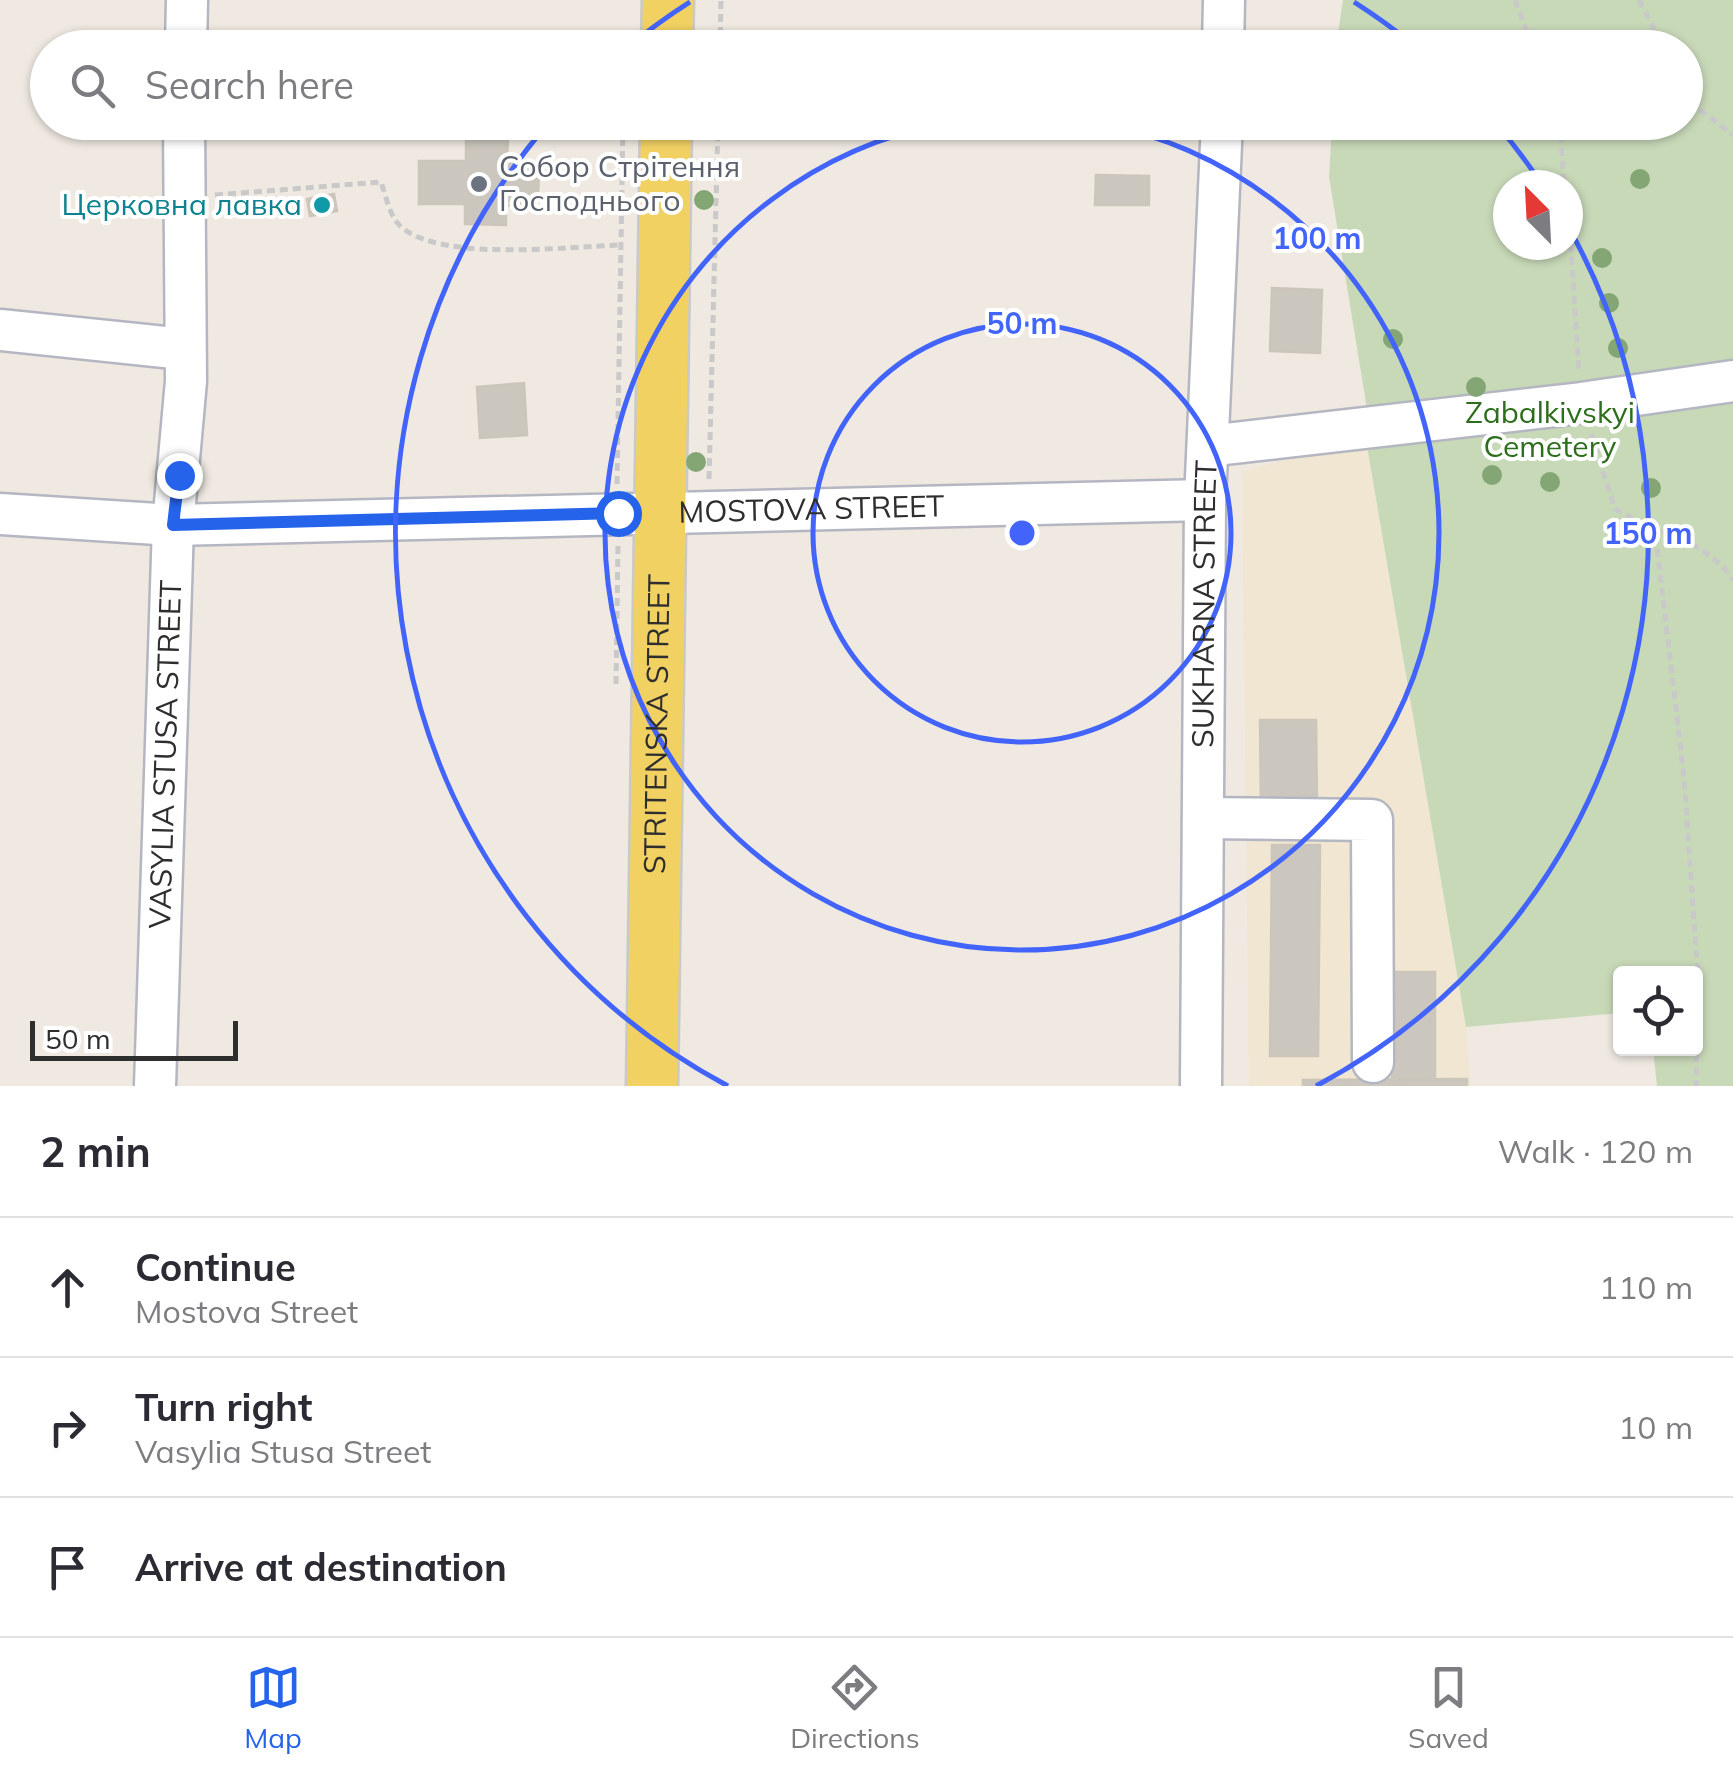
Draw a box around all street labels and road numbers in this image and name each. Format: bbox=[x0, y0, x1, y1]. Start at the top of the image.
street label: SUKHARNA STREET bbox=[1183, 459, 1225, 748]
street label: MOSTOVA STREET bbox=[678, 486, 945, 531]
street label: STRITENSKA STREET bbox=[635, 574, 677, 874]
street label: VASYLIA STUSA STREET bbox=[140, 579, 189, 929]

